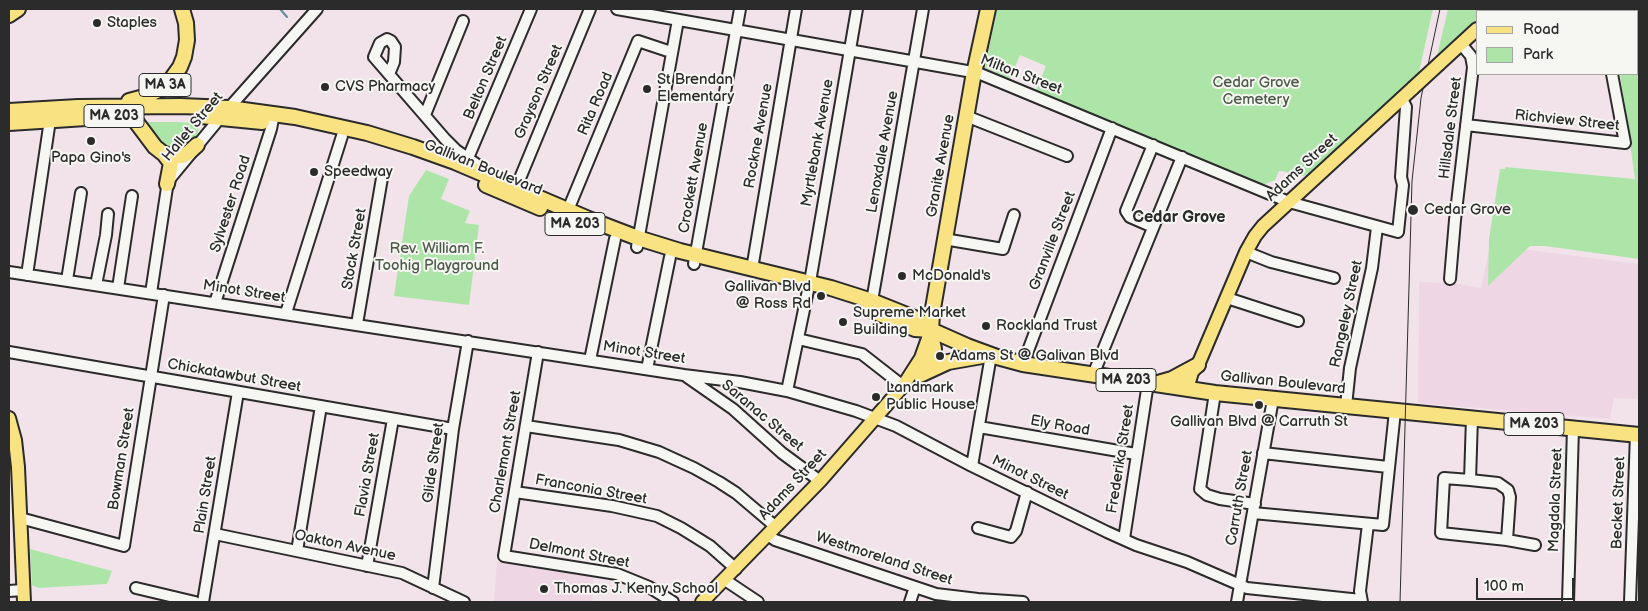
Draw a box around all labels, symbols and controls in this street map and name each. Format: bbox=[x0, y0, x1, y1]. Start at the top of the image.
legend bbox=[1476, 10, 1638, 75]
place label: Staples bbox=[107, 14, 157, 32]
marker: Staples bbox=[91, 17, 103, 29]
text: Road bbox=[1523, 20, 1559, 39]
street label: Belton Street bbox=[460, 34, 512, 122]
street label: Grayson Street bbox=[511, 42, 567, 142]
text: Park bbox=[1523, 45, 1553, 64]
street label: Milton Street bbox=[978, 51, 1064, 99]
street label: Rita Road bbox=[575, 70, 617, 138]
place label: St Brendan Elementary bbox=[657, 71, 734, 106]
road number: MA 3A bbox=[139, 74, 191, 96]
park label: Cedar Grove Cemetery bbox=[1213, 74, 1299, 109]
street label: Hillsdale Street bbox=[1436, 76, 1466, 180]
place label: CVS Pharmacy bbox=[335, 78, 435, 96]
street label: Myrtlebank Avenue bbox=[798, 78, 838, 208]
marker: CVS Pharmacy bbox=[319, 81, 331, 93]
street label: Rockne Avenue bbox=[741, 82, 777, 190]
marker: St Brendan Elementary bbox=[641, 83, 653, 95]
street label: Hallet Street bbox=[159, 89, 227, 165]
street label: Lenoxdale Avenue bbox=[863, 90, 903, 214]
road number: MA 203 bbox=[84, 104, 144, 128]
street label: Richview Street bbox=[1514, 107, 1620, 135]
street label: Granite Avenue bbox=[923, 113, 959, 219]
street label: Crockett Avenue bbox=[675, 121, 713, 235]
street label: Adams Street bbox=[1263, 130, 1341, 206]
marker: Papa Gino's bbox=[85, 135, 97, 147]
street label: Gallivan Boulevard bbox=[421, 136, 545, 200]
place label: Papa Gino's bbox=[51, 149, 131, 167]
street label: Sylvester Road bbox=[207, 153, 255, 255]
place label: Speedway bbox=[324, 163, 393, 181]
marker: Speedway bbox=[308, 166, 320, 178]
street label: Granville Street bbox=[1026, 189, 1080, 293]
place label: Cedar Grove bbox=[1424, 201, 1511, 219]
marker: Cedar Grove bbox=[1406, 203, 1420, 217]
street label: Stock Street bbox=[339, 207, 371, 291]
district label: Cedar Grove bbox=[1133, 208, 1225, 228]
road number: MA 203 bbox=[545, 212, 605, 235]
park label: Rev. William F. Toohig Playground bbox=[375, 240, 499, 275]
street label: Rangeley Street bbox=[1327, 259, 1367, 369]
place label: McDonald's bbox=[912, 267, 991, 285]
marker: McDonald's bbox=[896, 270, 908, 282]
street label: Minot Street bbox=[202, 277, 286, 307]
place label: Gallivan Blvd @ Ross Rd bbox=[724, 278, 811, 313]
marker: Gallivan Blvd @ Ross Rd bbox=[815, 290, 827, 302]
place label: Supreme Market Building bbox=[853, 304, 966, 339]
marker: Supreme Market Building bbox=[837, 316, 849, 328]
place label: Rockland Trust bbox=[996, 317, 1097, 335]
marker: Rockland Trust bbox=[980, 320, 992, 332]
street label: Minot Street bbox=[602, 338, 686, 368]
place label: Adams St @ Galivan Blvd bbox=[950, 347, 1119, 365]
marker: Adams St @ Galivan Blvd bbox=[934, 350, 946, 362]
street label: Chickatawbut Street bbox=[166, 355, 302, 397]
street label: Gallivan Boulevard bbox=[1220, 367, 1346, 399]
road number: MA 203 bbox=[1096, 368, 1156, 392]
street label: Saranac Street bbox=[717, 377, 807, 455]
place label: Landmark Public House bbox=[886, 379, 975, 414]
street label: Charlemont Street bbox=[486, 389, 526, 515]
marker: Landmark Public House bbox=[870, 391, 882, 403]
marker: Gallivan Blvd @ Carruth St bbox=[1253, 399, 1265, 411]
street label: Frederika Street bbox=[1103, 403, 1139, 515]
street label: Bowman Street bbox=[105, 407, 139, 511]
street label: Ely Road bbox=[1029, 412, 1091, 440]
road number: MA 203 bbox=[1504, 412, 1564, 436]
place label: Gallivan Blvd @ Carruth St bbox=[1170, 413, 1348, 431]
street label: Glide Street bbox=[419, 422, 449, 504]
street label: Flavia Street bbox=[352, 432, 384, 518]
street label: Adams Street bbox=[755, 446, 831, 524]
street label: Magdala Street bbox=[1545, 448, 1567, 552]
street label: Carruth Street bbox=[1223, 449, 1257, 547]
street label: Minot Street bbox=[989, 452, 1071, 504]
street label: Plain Street bbox=[191, 455, 221, 535]
street label: Becket Street bbox=[1608, 456, 1630, 550]
street label: Franconia Street bbox=[534, 471, 648, 509]
street label: Oakton Avenue bbox=[293, 526, 397, 566]
street label: Westmoreland Street bbox=[813, 528, 955, 590]
street label: Delmont Street bbox=[527, 535, 631, 573]
scale bar bbox=[1478, 568, 1576, 600]
text: 100 m bbox=[1484, 577, 1524, 596]
place label: Thomas J. Kenny School bbox=[554, 580, 718, 598]
marker: Thomas J. Kenny School bbox=[538, 583, 550, 595]

